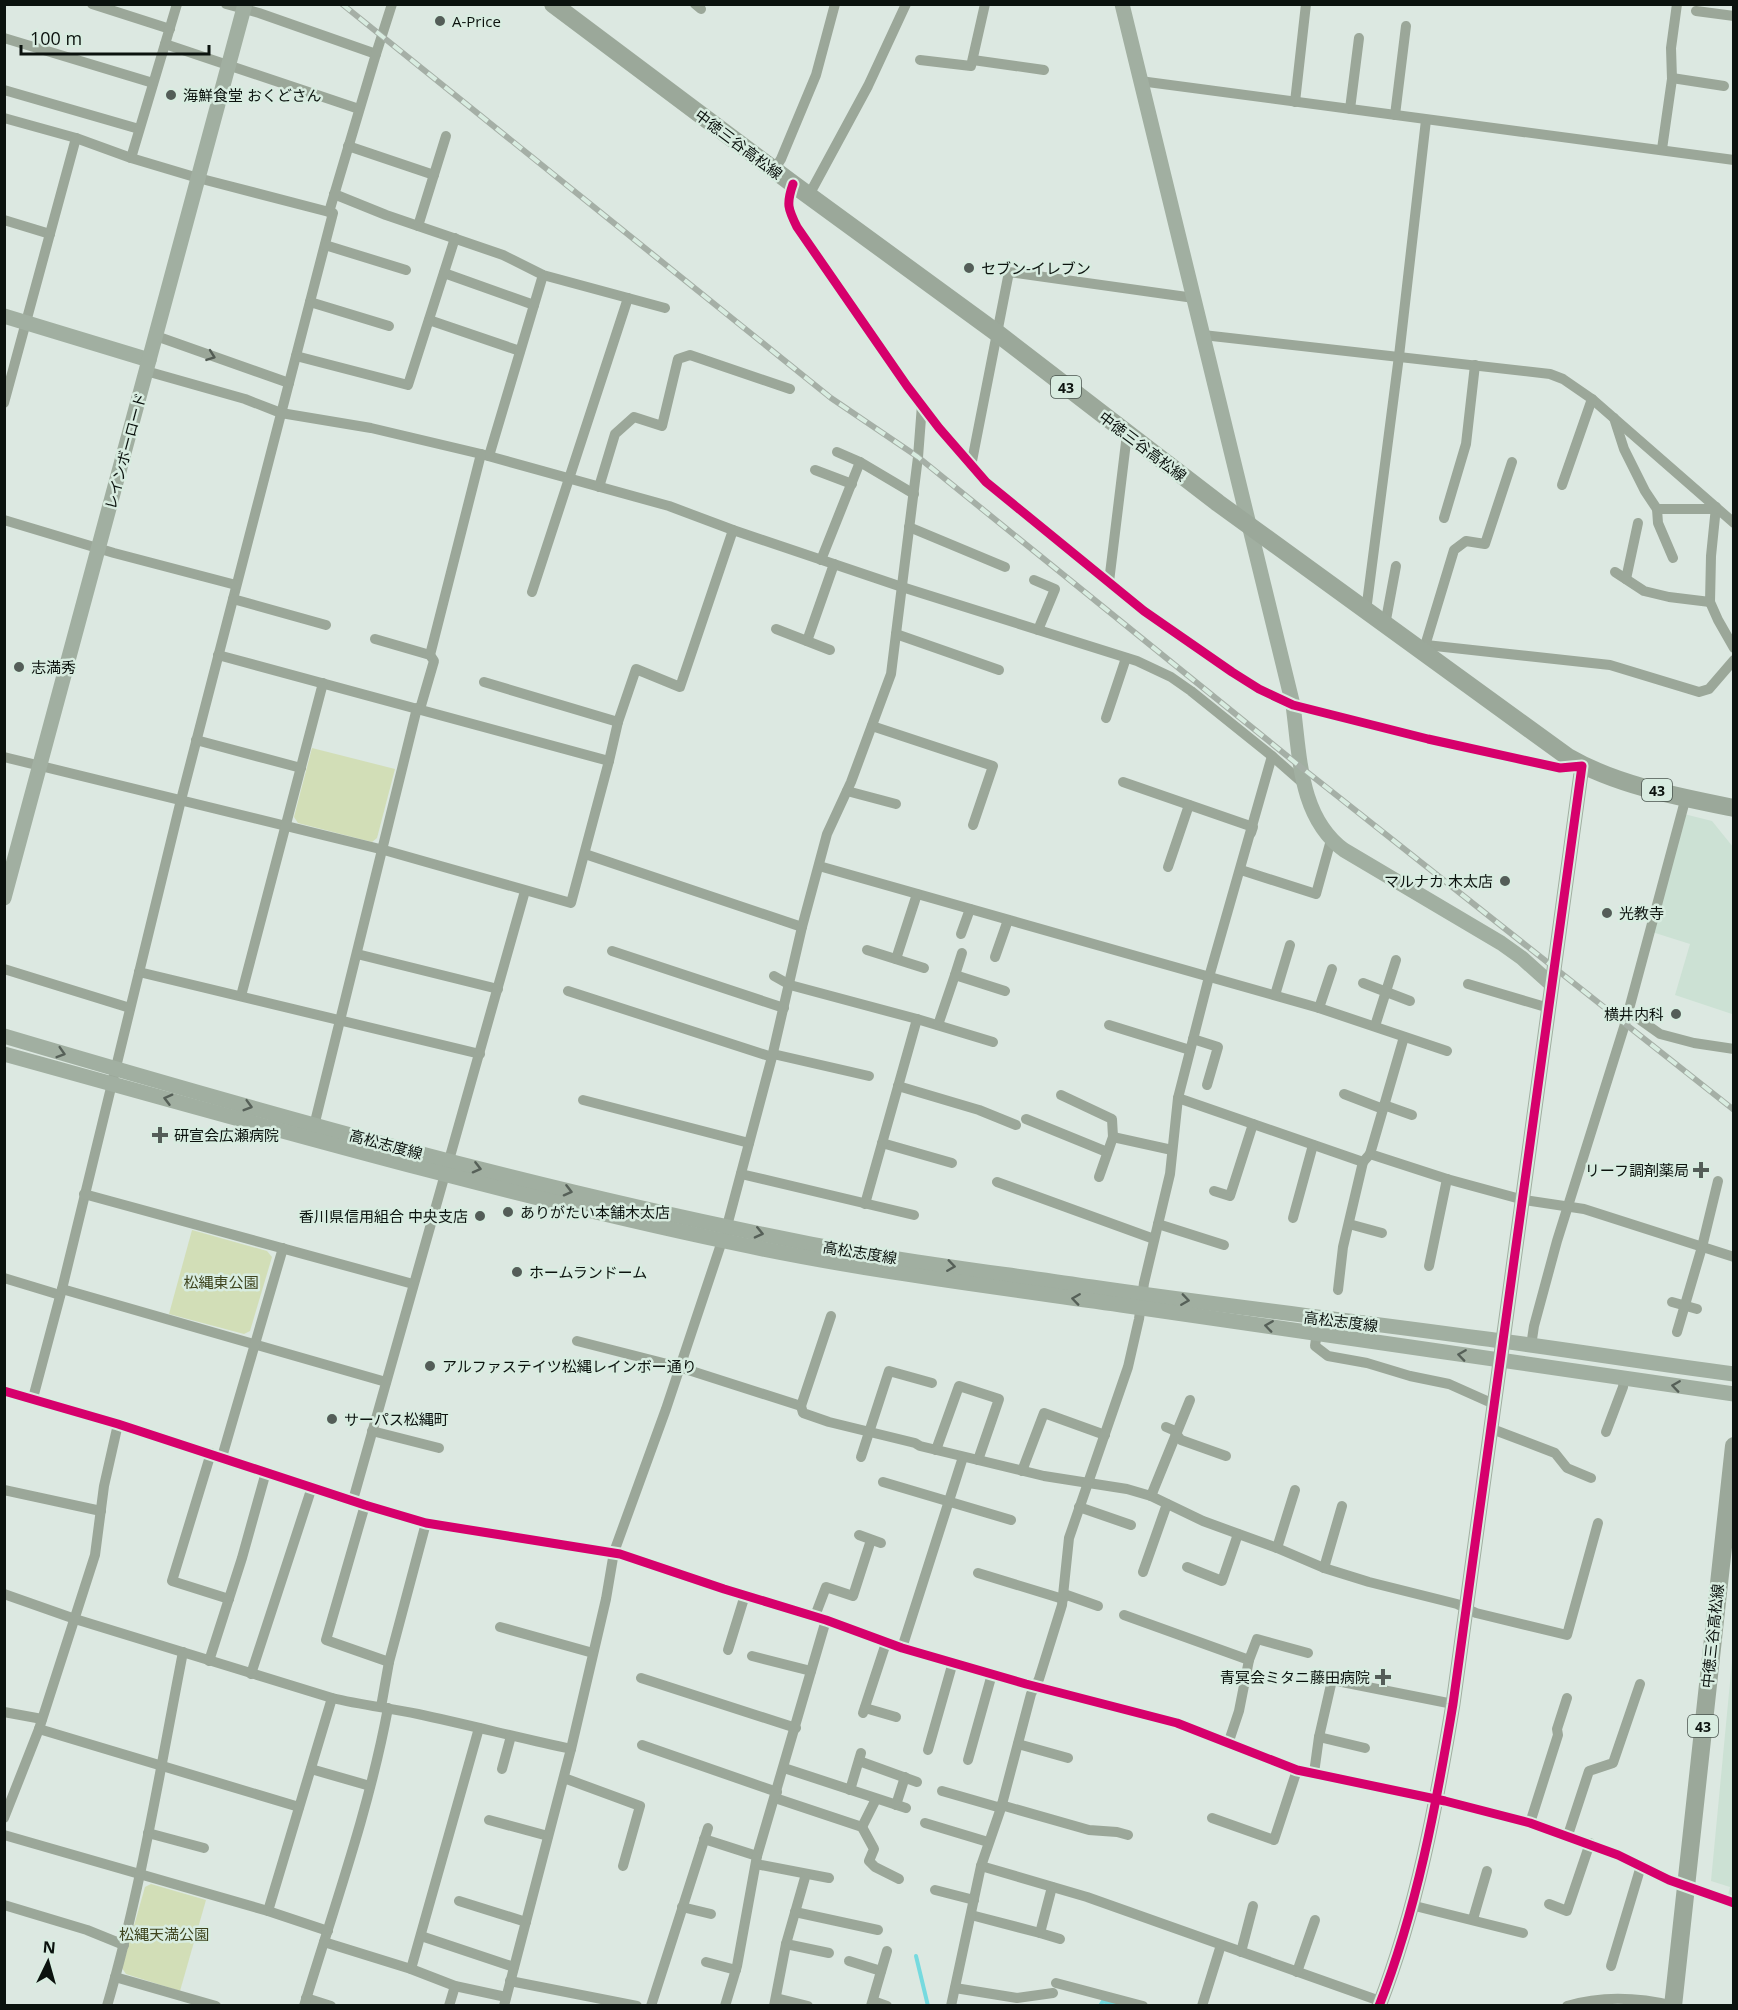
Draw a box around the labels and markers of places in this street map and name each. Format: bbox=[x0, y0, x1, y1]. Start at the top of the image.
place label: A-Price bbox=[452, 11, 501, 31]
marker: A-Price bbox=[433, 14, 447, 28]
place label: 海鮮食堂 おくどさん bbox=[183, 85, 321, 105]
marker: 海鮮食堂 おくどさん bbox=[164, 88, 178, 102]
place label: セブン-イレブン bbox=[981, 258, 1091, 278]
marker: セブン-イレブン bbox=[962, 261, 976, 275]
place label: 志満秀 bbox=[31, 657, 76, 677]
marker: 志満秀 bbox=[12, 660, 26, 674]
place label: マルナカ 木太店 bbox=[1384, 871, 1493, 891]
marker: マルナカ 木太店 bbox=[1498, 874, 1512, 888]
place label: 光教寺 bbox=[1619, 903, 1664, 923]
marker: 光教寺 bbox=[1600, 906, 1614, 920]
place label: 横井内科 bbox=[1604, 1004, 1664, 1024]
marker: 横井内科 bbox=[1669, 1007, 1683, 1021]
place label: 研宣会広瀬病院 bbox=[174, 1125, 279, 1145]
marker: 研宣会広瀬病院 bbox=[151, 1126, 169, 1144]
place label: リーフ調剤薬局 bbox=[1585, 1160, 1689, 1180]
marker: リーフ調剤薬局 bbox=[1694, 1163, 1708, 1177]
place label: ありがたい本舗木太店 bbox=[520, 1202, 670, 1222]
marker: ありがたい本舗木太店 bbox=[501, 1205, 515, 1219]
place label: 香川県信用組合 中央支店 bbox=[299, 1206, 468, 1226]
marker: 香川県信用組合 中央支店 bbox=[473, 1209, 487, 1223]
place label: ホームランドーム bbox=[529, 1262, 647, 1282]
marker: ホームランドーム bbox=[510, 1265, 524, 1279]
place label: アルファステイツ松縄レインボー通り bbox=[442, 1356, 697, 1376]
marker: アルファステイツ松縄レインボー通り bbox=[423, 1359, 437, 1373]
place label: サーパス松縄町 bbox=[344, 1409, 449, 1429]
marker: サーパス松縄町 bbox=[325, 1412, 339, 1426]
place label: 青冥会ミタニ藤田病院 bbox=[1220, 1667, 1370, 1687]
marker: 青冥会ミタニ藤田病院 bbox=[1374, 1668, 1392, 1686]

